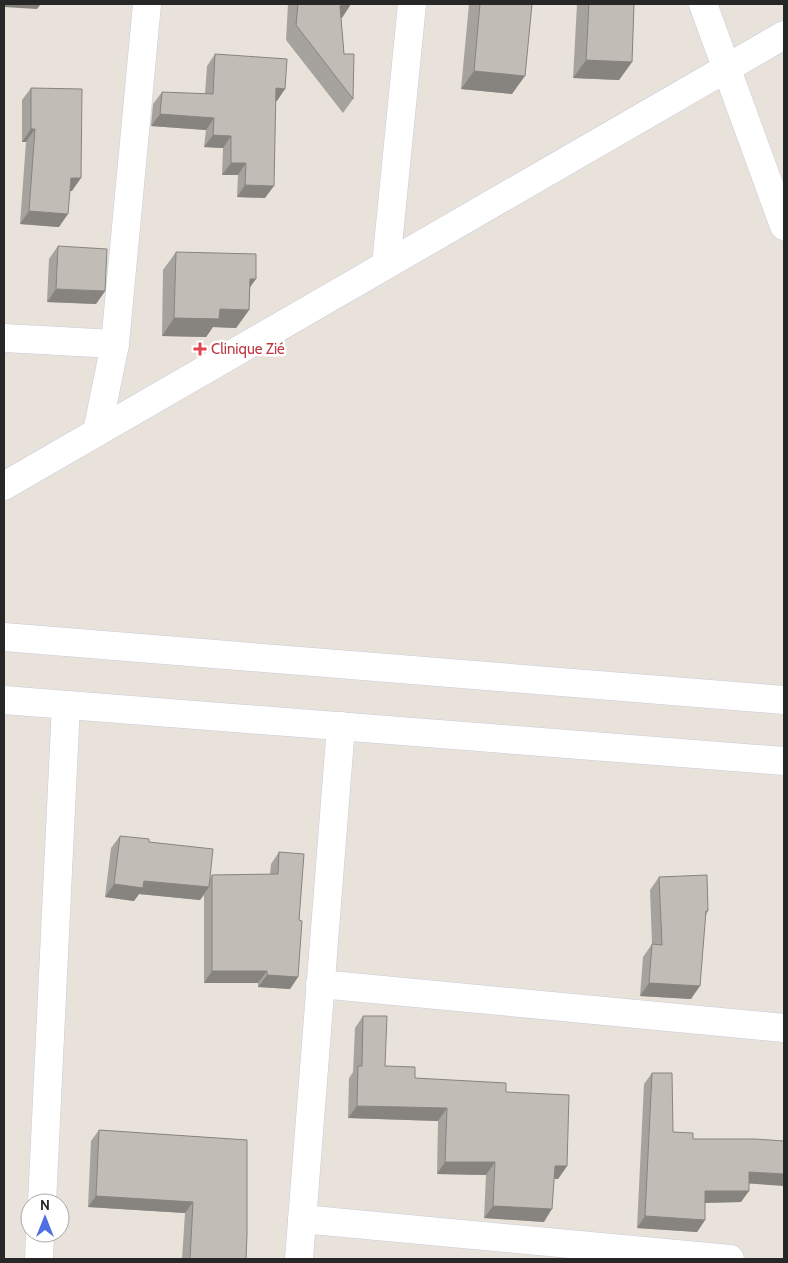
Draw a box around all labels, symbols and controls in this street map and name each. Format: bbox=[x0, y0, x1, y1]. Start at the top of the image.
place label: Clinique Zié bbox=[211, 340, 285, 358]
marker: Clinique Zié bbox=[193, 342, 207, 356]
north arrow bbox=[20, 1193, 70, 1243]
text: N bbox=[40, 1196, 50, 1214]

